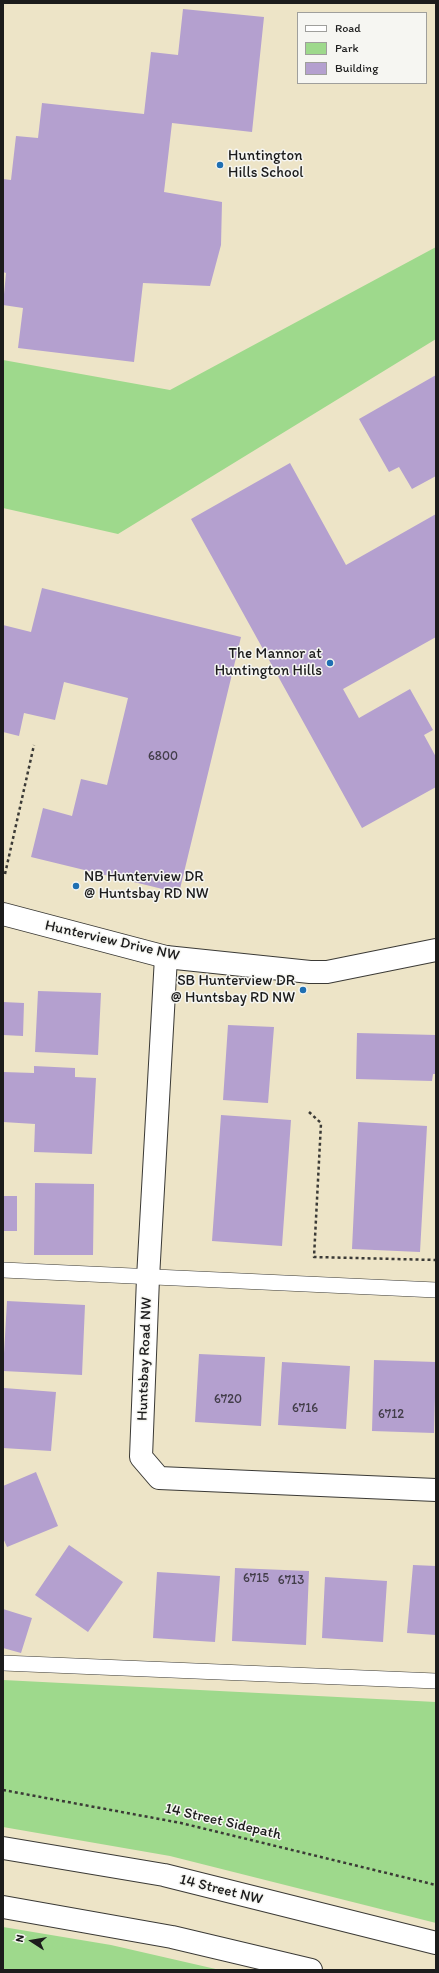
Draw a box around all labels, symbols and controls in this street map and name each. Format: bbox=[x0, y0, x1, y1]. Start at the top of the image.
legend bbox=[297, 12, 427, 84]
text: Road bbox=[335, 21, 361, 35]
text: Park bbox=[335, 41, 359, 55]
text: Building bbox=[335, 61, 378, 75]
place label: Huntington Hills School bbox=[228, 147, 304, 182]
marker: Huntington Hills School bbox=[215, 160, 225, 170]
place label: The Mannor at Huntington Hills bbox=[215, 645, 322, 680]
marker: The Mannor at Huntington Hills bbox=[325, 658, 335, 668]
house number: 6800 bbox=[148, 749, 178, 765]
place label: NB Hunterview DR @ Huntsbay RD NW bbox=[84, 868, 209, 903]
marker: NB Hunterview DR @ Huntsbay RD NW bbox=[71, 881, 81, 891]
street label: Hunterview Drive NW bbox=[43, 917, 181, 965]
place label: SB Hunterview DR @ Huntsbay RD NW bbox=[170, 972, 295, 1007]
marker: SB Hunterview DR @ Huntsbay RD NW bbox=[298, 985, 308, 995]
street label: Huntsbay Road NW bbox=[134, 1297, 156, 1421]
house number: 6720 bbox=[214, 1392, 242, 1408]
house number: 6716 bbox=[292, 1401, 318, 1417]
house number: 6712 bbox=[378, 1407, 404, 1423]
house number: 6715 bbox=[243, 1571, 269, 1587]
house number: 6713 bbox=[278, 1573, 304, 1589]
street label: 14 Street Sidepath bbox=[163, 1800, 283, 1844]
street label: 14 Street NW bbox=[177, 1871, 265, 1909]
north arrow bbox=[12, 1921, 52, 1961]
text: N bbox=[13, 1933, 27, 1943]

